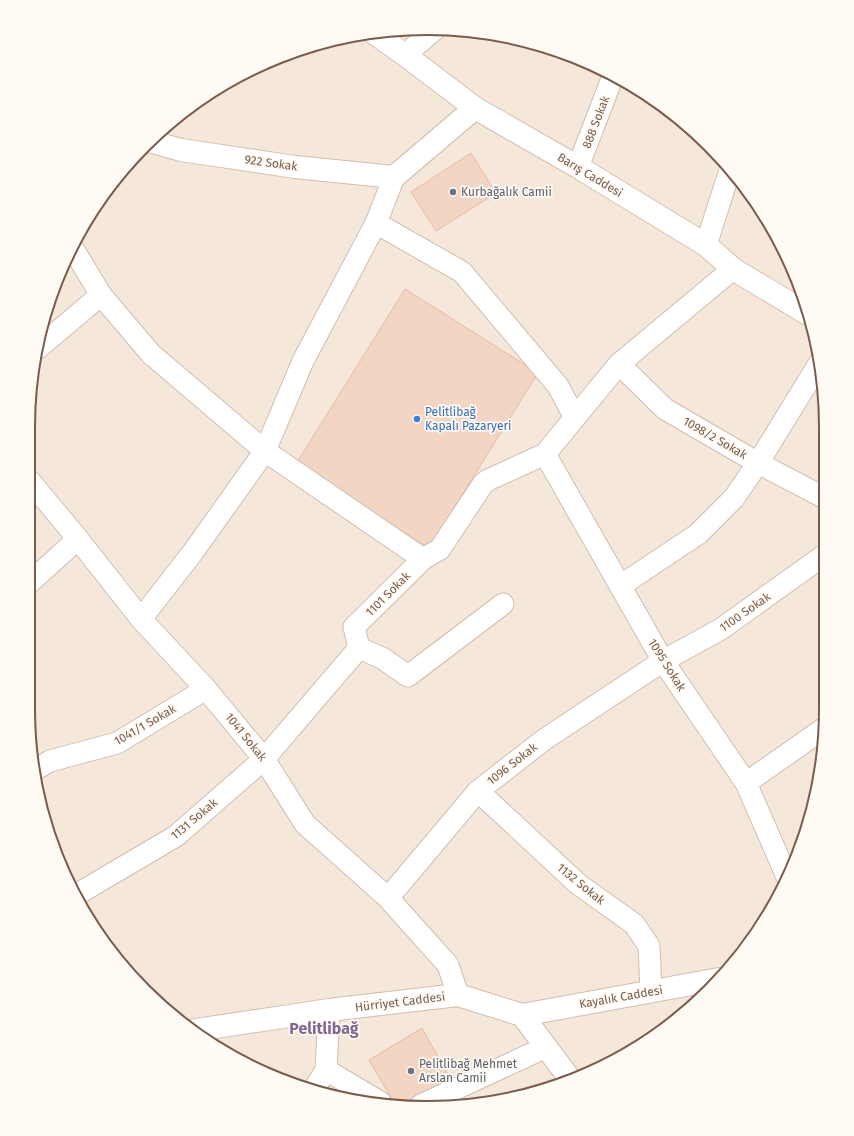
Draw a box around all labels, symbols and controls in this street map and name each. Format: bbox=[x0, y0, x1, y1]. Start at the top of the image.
street label: 888 Sokak bbox=[580, 93, 613, 150]
street label: Barış Caddesi bbox=[555, 150, 625, 200]
street label: 922 Sokak bbox=[244, 152, 299, 174]
place label: Kurbağalık Camii bbox=[461, 185, 552, 199]
marker: Kurbağalık Camii bbox=[448, 187, 458, 197]
place label: Pelitlibağ Kapalı Pazaryeri bbox=[425, 405, 512, 433]
marker: Pelitlibağ Kapalı Pazaryeri bbox=[412, 414, 422, 424]
street label: 1098/2 Sokak bbox=[680, 414, 750, 462]
street label: 1101 Sokak bbox=[363, 568, 414, 619]
street label: 1100 Sokak bbox=[717, 589, 774, 635]
street label: 1095 Sokak bbox=[645, 636, 689, 695]
street label: 1041/1 Sokak bbox=[112, 701, 179, 748]
street label: 1041 Sokak bbox=[222, 710, 270, 765]
street label: 1096 Sokak bbox=[484, 740, 541, 788]
street label: 1131 Sokak bbox=[168, 795, 221, 843]
street label: 1132 Sokak bbox=[554, 860, 608, 908]
street label: Kayalık Caddesi bbox=[578, 983, 664, 1011]
street label: Hürriyet Caddesi bbox=[354, 990, 446, 1014]
district label: Pelitlibağ bbox=[289, 1019, 359, 1038]
place label: Pelitlibağ Mehmet Arslan Camii bbox=[419, 1057, 518, 1085]
marker: Pelitlibağ Mehmet Arslan Camii bbox=[406, 1066, 416, 1076]

